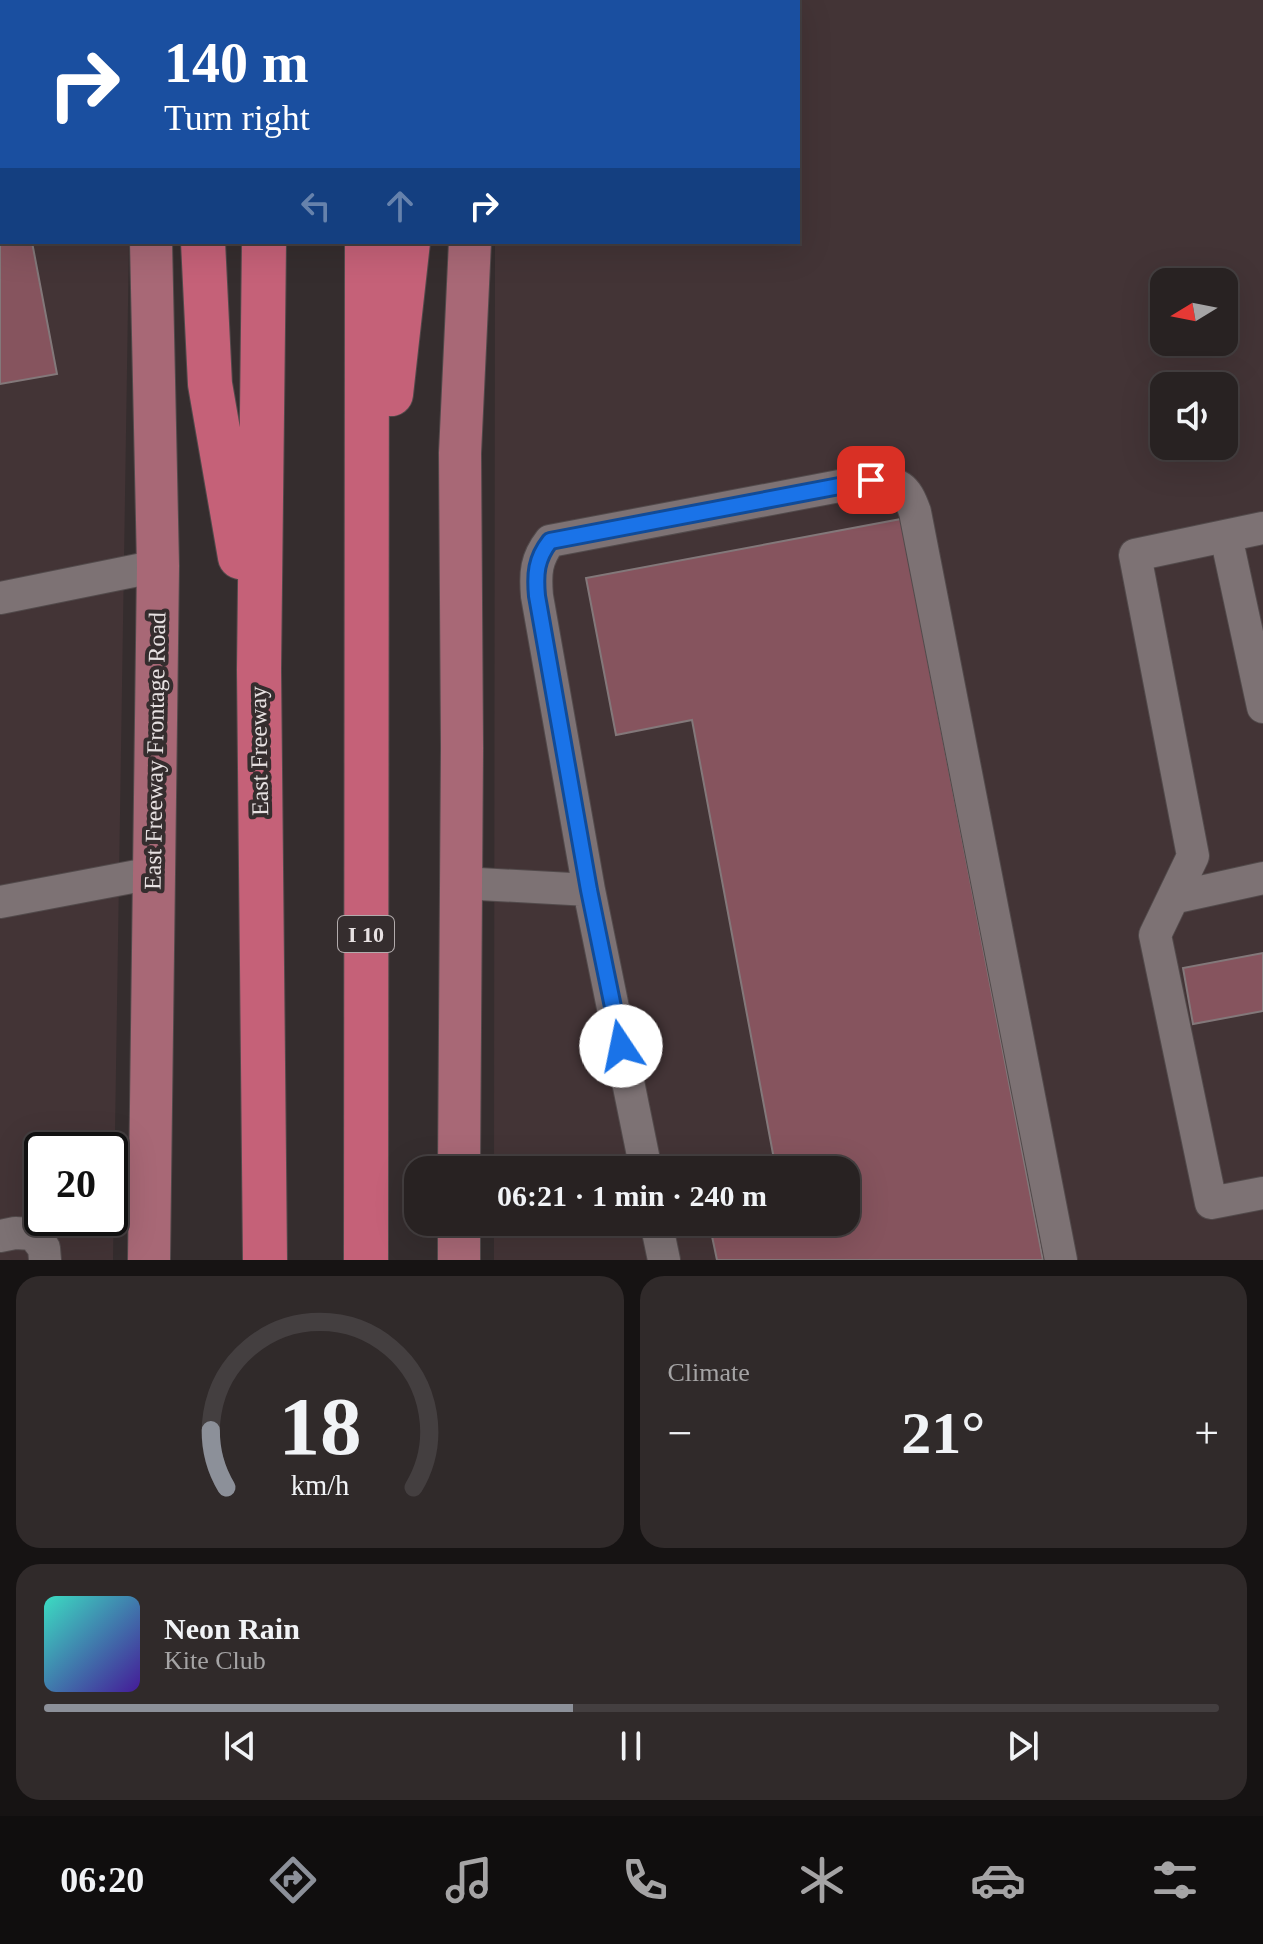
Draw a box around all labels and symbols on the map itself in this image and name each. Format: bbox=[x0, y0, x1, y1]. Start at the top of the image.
north arrow bbox=[1150, 268, 1238, 356]
pin bbox=[837, 446, 905, 514]
street label: East Freeway Frontage Road bbox=[140, 612, 170, 890]
street label: East Freeway bbox=[245, 686, 273, 816]
road number: I 10 bbox=[338, 916, 394, 952]
position arrow bbox=[579, 1004, 663, 1088]
speed limit sign: 20 bbox=[24, 1132, 128, 1236]

